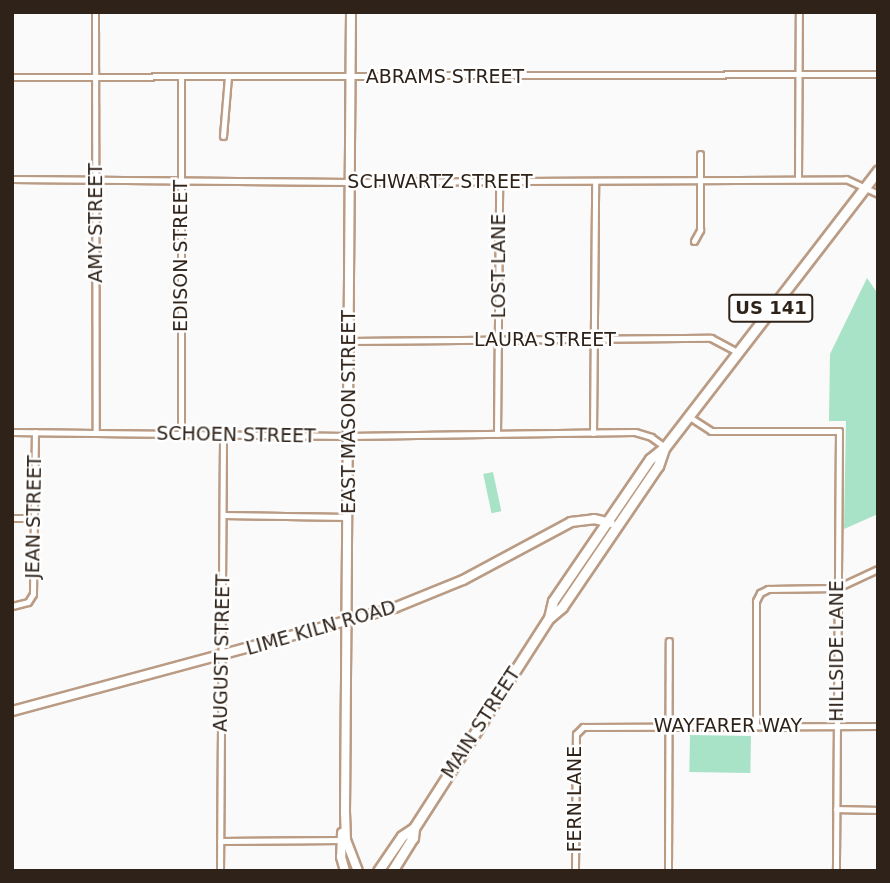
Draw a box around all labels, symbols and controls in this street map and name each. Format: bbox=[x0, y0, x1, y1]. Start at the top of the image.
street label: ABRAMS STREET bbox=[366, 66, 524, 88]
street label: AMY STREET bbox=[85, 163, 107, 283]
street label: SCHWARTZ STREET bbox=[347, 171, 533, 193]
street label: EDISON STREET bbox=[170, 180, 192, 332]
street label: LOST LANE bbox=[488, 214, 510, 318]
road number: US 141 bbox=[727, 294, 815, 322]
street label: EAST MASON STREET bbox=[338, 310, 360, 514]
street label: LAURA STREET bbox=[474, 329, 616, 351]
street label: SCHOEN STREET bbox=[156, 422, 316, 448]
street label: JEAN STREET bbox=[22, 455, 46, 579]
street label: AUGUST STREET bbox=[209, 574, 235, 732]
street label: HILLSIDE LANE bbox=[826, 580, 848, 722]
street label: LIME KILN ROAD bbox=[243, 596, 399, 660]
street label: MAIN STREET bbox=[437, 663, 525, 783]
street label: WAYFARER WAY bbox=[654, 715, 802, 737]
street label: FERN LANE bbox=[564, 746, 586, 852]

